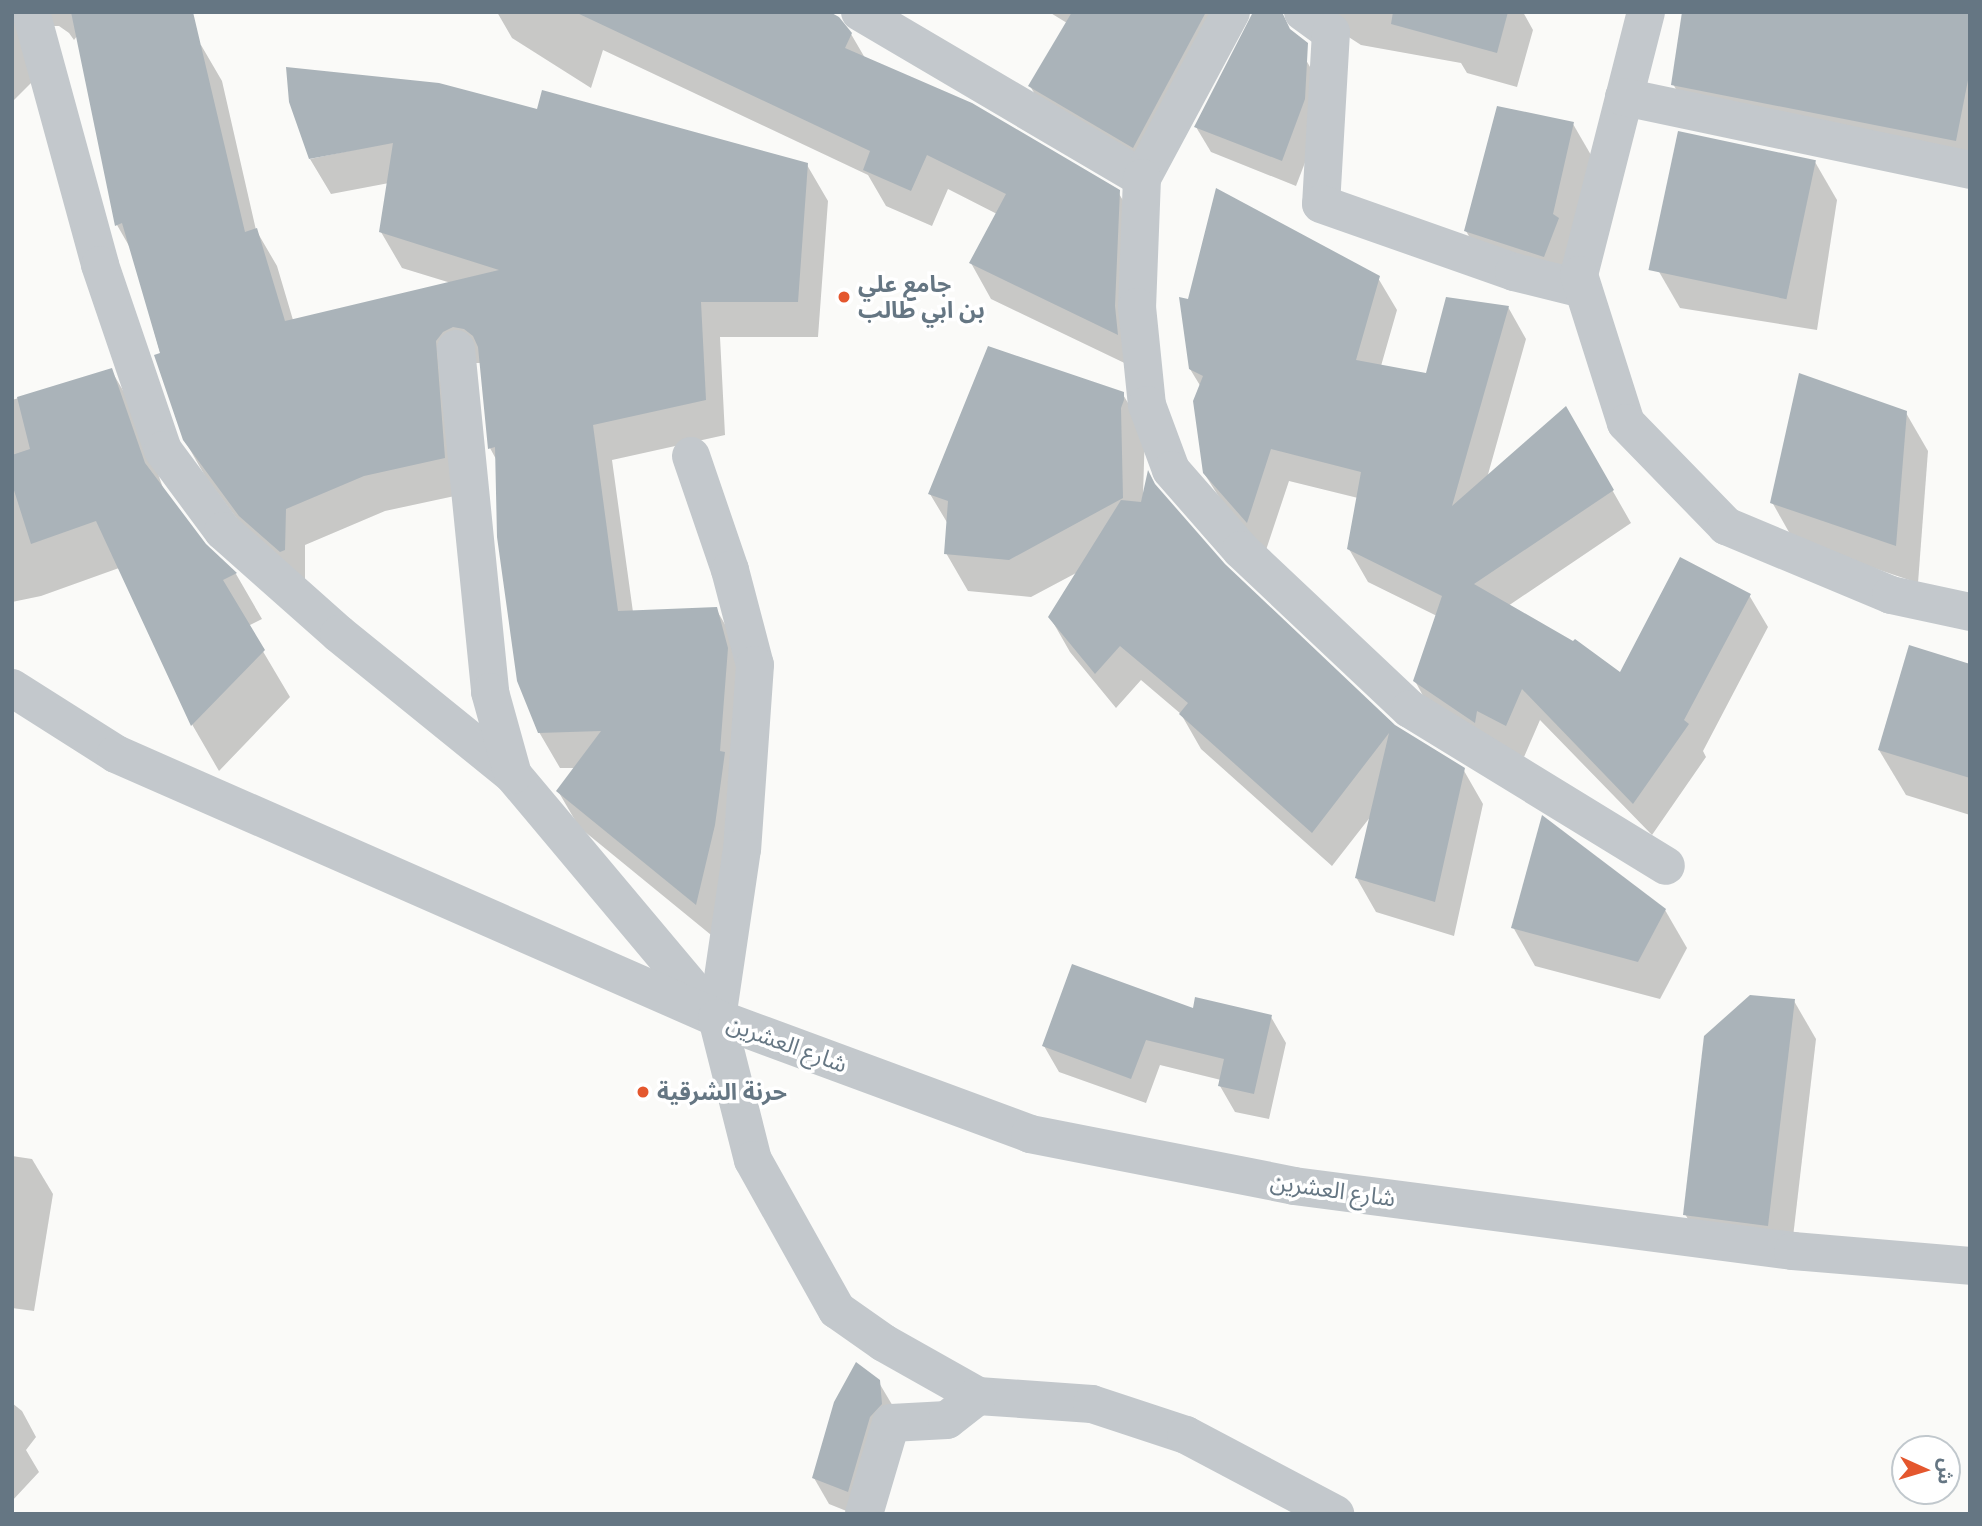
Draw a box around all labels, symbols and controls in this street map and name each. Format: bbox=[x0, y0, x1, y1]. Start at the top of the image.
place label: جامع علي بن ابي طالب bbox=[858, 270, 985, 324]
marker: جامع علي بن ابي طالب bbox=[836, 289, 852, 305]
street label: شارع العشرين bbox=[723, 1010, 851, 1078]
place label: حرنة الشرقية bbox=[657, 1078, 787, 1106]
marker: حرنة الشرقية bbox=[635, 1084, 651, 1100]
street label: شارع العشرين bbox=[1269, 1168, 1397, 1212]
north arrow bbox=[1891, 1435, 1961, 1505]
text: ش bbox=[1932, 1458, 1959, 1485]

